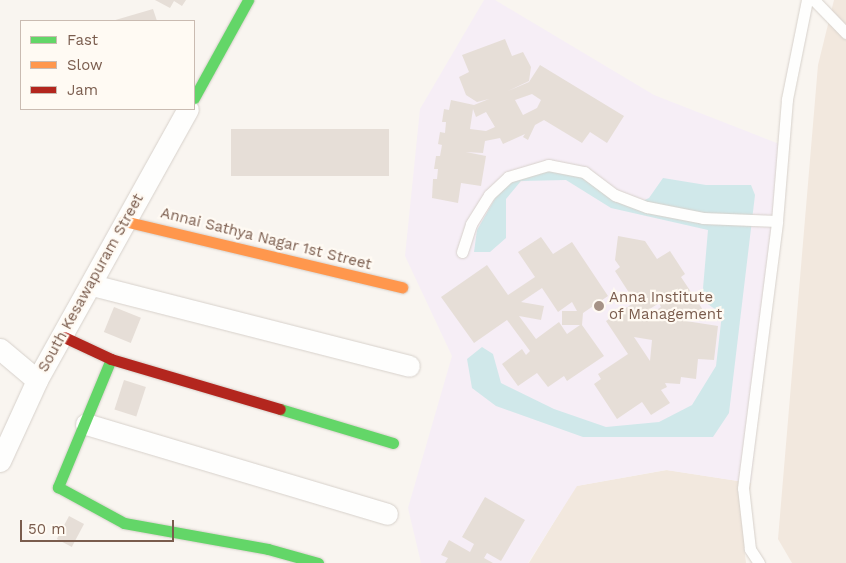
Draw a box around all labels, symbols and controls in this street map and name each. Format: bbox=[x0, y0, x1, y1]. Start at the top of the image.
legend bbox=[20, 20, 195, 110]
text: Fast bbox=[67, 31, 98, 49]
text: Slow bbox=[67, 56, 103, 74]
text: Jam bbox=[67, 81, 98, 99]
street label: South Kesawapuram Street bbox=[34, 191, 148, 375]
street label: Annai Sathya Nagar 1st Street bbox=[158, 204, 374, 274]
place label: Anna Institute of Management bbox=[609, 288, 723, 323]
marker: Anna Institute of Management bbox=[593, 300, 605, 312]
scale bar bbox=[22, 510, 176, 542]
text: 50 m bbox=[28, 520, 65, 538]

